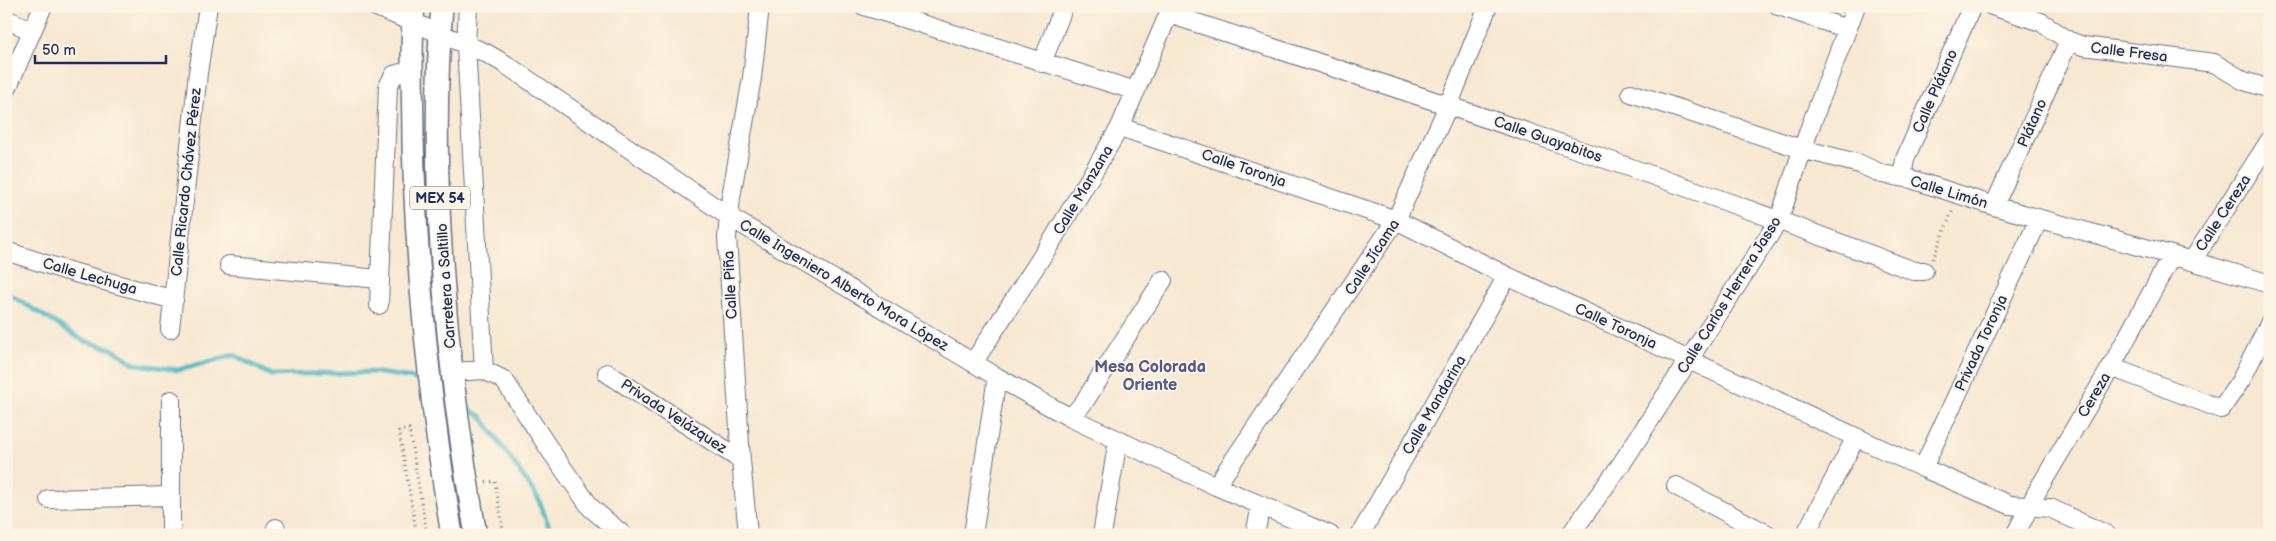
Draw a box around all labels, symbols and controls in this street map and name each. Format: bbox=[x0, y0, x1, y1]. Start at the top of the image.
scale bar bbox=[35, 32, 166, 64]
street label: Calle Fresa bbox=[2089, 38, 2169, 67]
text: 50 m bbox=[42, 41, 76, 60]
street label: Calle Plátano bbox=[1909, 46, 1962, 136]
street label: Calle Ricardo Chávez Pérez bbox=[167, 86, 206, 277]
street label: Plátano bbox=[2013, 96, 2051, 150]
street label: Calle Guayabitos bbox=[1491, 112, 1605, 167]
street label: Calle Manzana bbox=[1049, 142, 1118, 238]
street label: Calle Toronja bbox=[1199, 145, 1289, 192]
street label: Calle Cereza bbox=[2192, 171, 2255, 255]
street label: Calle Limón bbox=[1908, 172, 1990, 213]
road number: MEX 54 bbox=[410, 187, 470, 210]
street label: Calle Carlos Herrera Jasso bbox=[1673, 213, 1786, 377]
street label: Calle Ingeniero Alberto Mora López bbox=[736, 215, 952, 356]
street label: Calle Jícama bbox=[1341, 216, 1404, 299]
street label: Carretera a Saltillo bbox=[433, 223, 460, 349]
street label: Calle Piña bbox=[719, 250, 742, 320]
street label: Calle Lechuga bbox=[40, 254, 139, 299]
street label: Privada Toronja bbox=[1951, 292, 2012, 394]
street label: Calle Toronja bbox=[1572, 299, 1660, 354]
street label: Calle Mandarina bbox=[1398, 352, 1471, 458]
district label: Mesa Colorada Oriente bbox=[1094, 358, 1206, 395]
street label: Cereza bbox=[2074, 369, 2115, 421]
street label: Privada Velázquez bbox=[617, 375, 731, 458]

